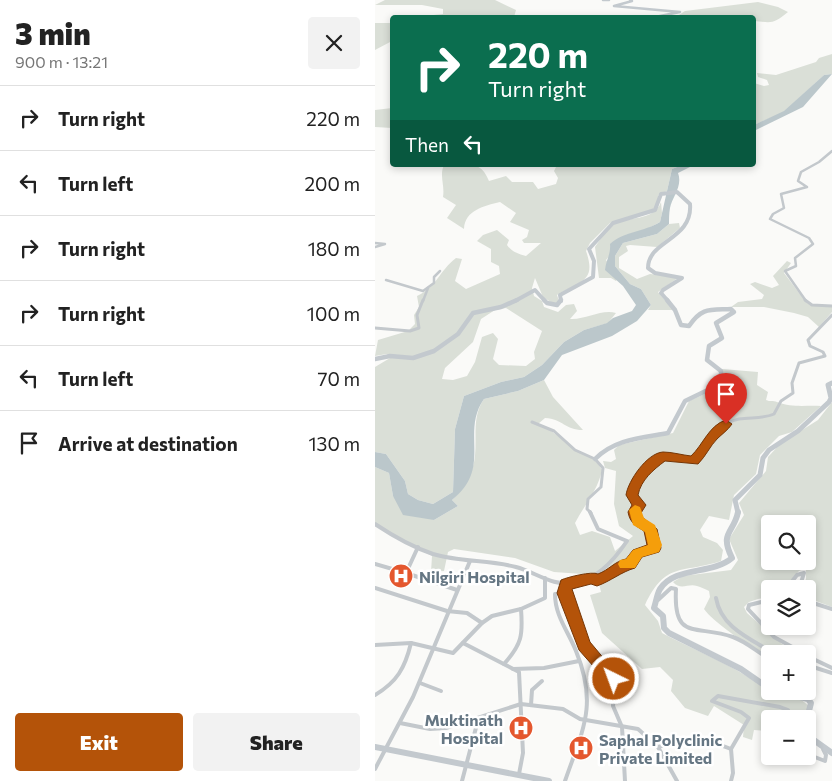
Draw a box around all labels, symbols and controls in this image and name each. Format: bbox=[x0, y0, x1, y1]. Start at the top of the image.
text: 3 min bbox=[15, 14, 91, 51]
button: close bbox=[308, 17, 360, 69]
text: 220 m bbox=[488, 32, 588, 75]
icon: right bbox=[405, 35, 470, 100]
text: 900 m · 13:21 bbox=[15, 52, 108, 71]
text: Turn right bbox=[488, 75, 586, 102]
icon: right bbox=[15, 104, 43, 132]
text: Turn right bbox=[58, 107, 145, 130]
text: 220 m bbox=[306, 107, 360, 130]
icon: left bbox=[459, 130, 487, 158]
text: Then bbox=[405, 133, 449, 156]
icon: left bbox=[15, 169, 43, 197]
text: Turn left bbox=[58, 172, 133, 195]
text: 200 m bbox=[305, 172, 360, 195]
icon: right bbox=[15, 234, 43, 262]
text: Turn right bbox=[58, 237, 145, 260]
text: 180 m bbox=[308, 237, 360, 260]
icon: right bbox=[15, 299, 43, 327]
text: Turn right bbox=[58, 302, 145, 325]
text: 100 m bbox=[307, 302, 360, 325]
icon: left bbox=[15, 364, 43, 392]
text: Turn left bbox=[58, 367, 133, 390]
text: 70 m bbox=[317, 367, 360, 390]
pin bbox=[705, 373, 747, 424]
icon: arrive bbox=[712, 380, 740, 408]
icon: arrive bbox=[15, 429, 43, 457]
text: Arrive at destination bbox=[58, 432, 238, 455]
text: 130 m bbox=[308, 432, 360, 455]
map controls bbox=[761, 515, 816, 765]
button: search bbox=[761, 515, 816, 570]
hospital icon: Nilgiri Hospital bbox=[388, 563, 414, 589]
place label: Nilgiri Hospital bbox=[419, 567, 530, 586]
button: layers bbox=[761, 580, 816, 635]
button: + bbox=[761, 645, 816, 700]
position arrow bbox=[587, 652, 639, 704]
place label: Muktinath Hospital bbox=[424, 710, 503, 747]
button: − bbox=[761, 710, 816, 765]
button: Exit bbox=[15, 713, 183, 771]
button: Share bbox=[193, 713, 360, 771]
hospital icon: Muktinath Hospital bbox=[508, 715, 534, 741]
place label: Saphal Polyclinic Private Limited bbox=[599, 730, 722, 767]
hospital icon: Saphal Polyclinic Private Limited bbox=[568, 735, 594, 761]

